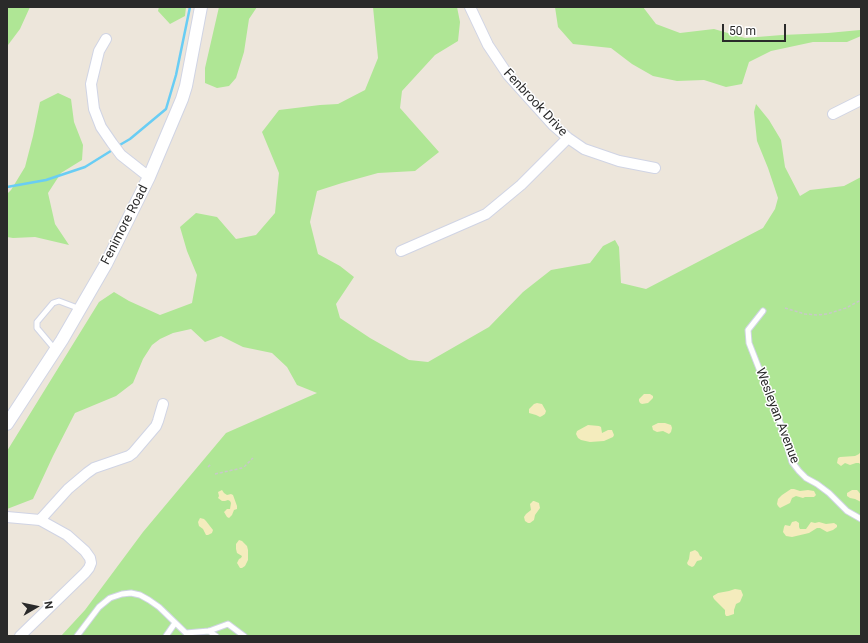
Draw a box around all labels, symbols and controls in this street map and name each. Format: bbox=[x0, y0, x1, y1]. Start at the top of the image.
scale bar bbox=[724, 16, 788, 42]
text: 50 m bbox=[729, 24, 756, 38]
street label: Fenbrook Drive bbox=[500, 66, 570, 140]
street label: Fenimore Road bbox=[98, 183, 152, 267]
street label: Wesleyan Avenue bbox=[752, 366, 802, 466]
north arrow bbox=[16, 587, 56, 627]
text: N bbox=[41, 600, 55, 610]

